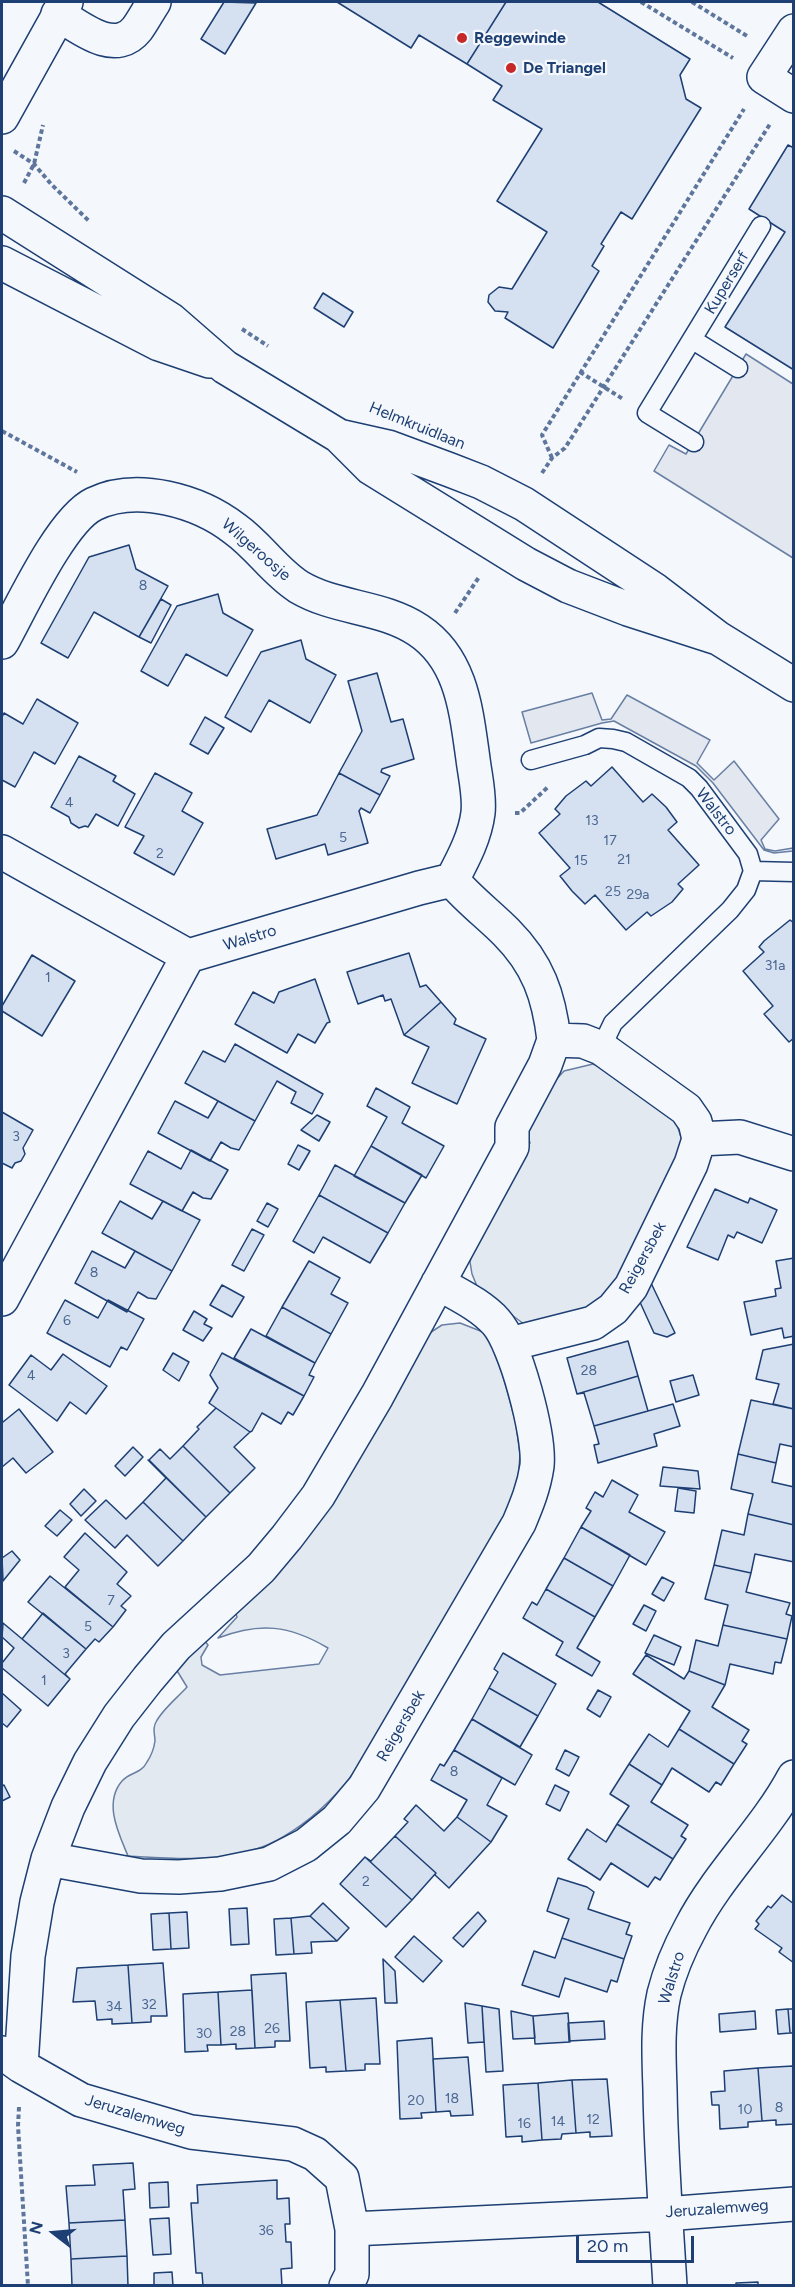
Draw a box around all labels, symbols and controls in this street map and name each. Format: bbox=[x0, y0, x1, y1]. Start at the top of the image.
place label: Reggewinde bbox=[474, 28, 566, 48]
marker: Reggewinde bbox=[455, 31, 469, 45]
place label: De Triangel bbox=[523, 58, 606, 78]
marker: De Triangel bbox=[504, 61, 518, 75]
street label: Kuperserf bbox=[701, 248, 753, 318]
street label: Helmkruidlaan bbox=[366, 398, 468, 454]
street label: Wilgeroosje bbox=[218, 515, 294, 585]
house number: 8 bbox=[139, 578, 147, 594]
street label: Walstro bbox=[692, 785, 740, 839]
house number: 4 bbox=[65, 795, 73, 811]
house number: 13 bbox=[585, 813, 599, 829]
house number: 5 bbox=[339, 830, 347, 846]
house number: 17 bbox=[603, 833, 617, 849]
house number: 2 bbox=[156, 846, 164, 862]
house number: 21 bbox=[617, 852, 631, 868]
house number: 15 bbox=[574, 853, 588, 869]
house number: 25 bbox=[605, 884, 621, 900]
house number: 29a bbox=[627, 887, 649, 903]
street label: Walstro bbox=[221, 921, 279, 955]
house number: 31a bbox=[765, 958, 785, 974]
house number: 1 bbox=[45, 970, 51, 986]
house number: 3 bbox=[12, 1129, 20, 1145]
street label: Reigersbek bbox=[615, 1219, 671, 1297]
house number: 8 bbox=[90, 1265, 98, 1281]
house number: 6 bbox=[63, 1313, 71, 1329]
house number: 28 bbox=[581, 1363, 597, 1379]
house number: 4 bbox=[27, 1368, 35, 1384]
house number: 7 bbox=[107, 1593, 115, 1609]
house number: 5 bbox=[84, 1619, 92, 1635]
house number: 3 bbox=[62, 1646, 70, 1662]
house number: 1 bbox=[41, 1673, 47, 1689]
street label: Reigersbek bbox=[373, 1687, 429, 1765]
house number: 8 bbox=[450, 1764, 458, 1780]
house number: 2 bbox=[362, 1874, 370, 1890]
street label: Walstro bbox=[655, 1949, 689, 2007]
house number: 32 bbox=[141, 1997, 157, 2013]
house number: 34 bbox=[106, 1999, 122, 2015]
house number: 26 bbox=[264, 2021, 280, 2037]
house number: 28 bbox=[230, 2024, 246, 2040]
house number: 30 bbox=[196, 2026, 212, 2042]
street label: Jeruzalemweg bbox=[83, 2091, 187, 2139]
house number: 18 bbox=[445, 2091, 459, 2107]
house number: 20 bbox=[408, 2093, 424, 2109]
house number: 8 bbox=[775, 2100, 783, 2116]
house number: 10 bbox=[738, 2102, 752, 2118]
house number: 12 bbox=[586, 2112, 600, 2128]
house number: 14 bbox=[551, 2114, 565, 2130]
house number: 16 bbox=[517, 2116, 531, 2132]
street label: Jeruzalemweg bbox=[665, 2196, 769, 2222]
north arrow bbox=[24, 2203, 84, 2263]
text: N bbox=[25, 2219, 47, 2236]
house number: 36 bbox=[258, 2223, 274, 2239]
scale bar bbox=[579, 2224, 698, 2262]
text: 20 m bbox=[587, 2235, 628, 2257]

